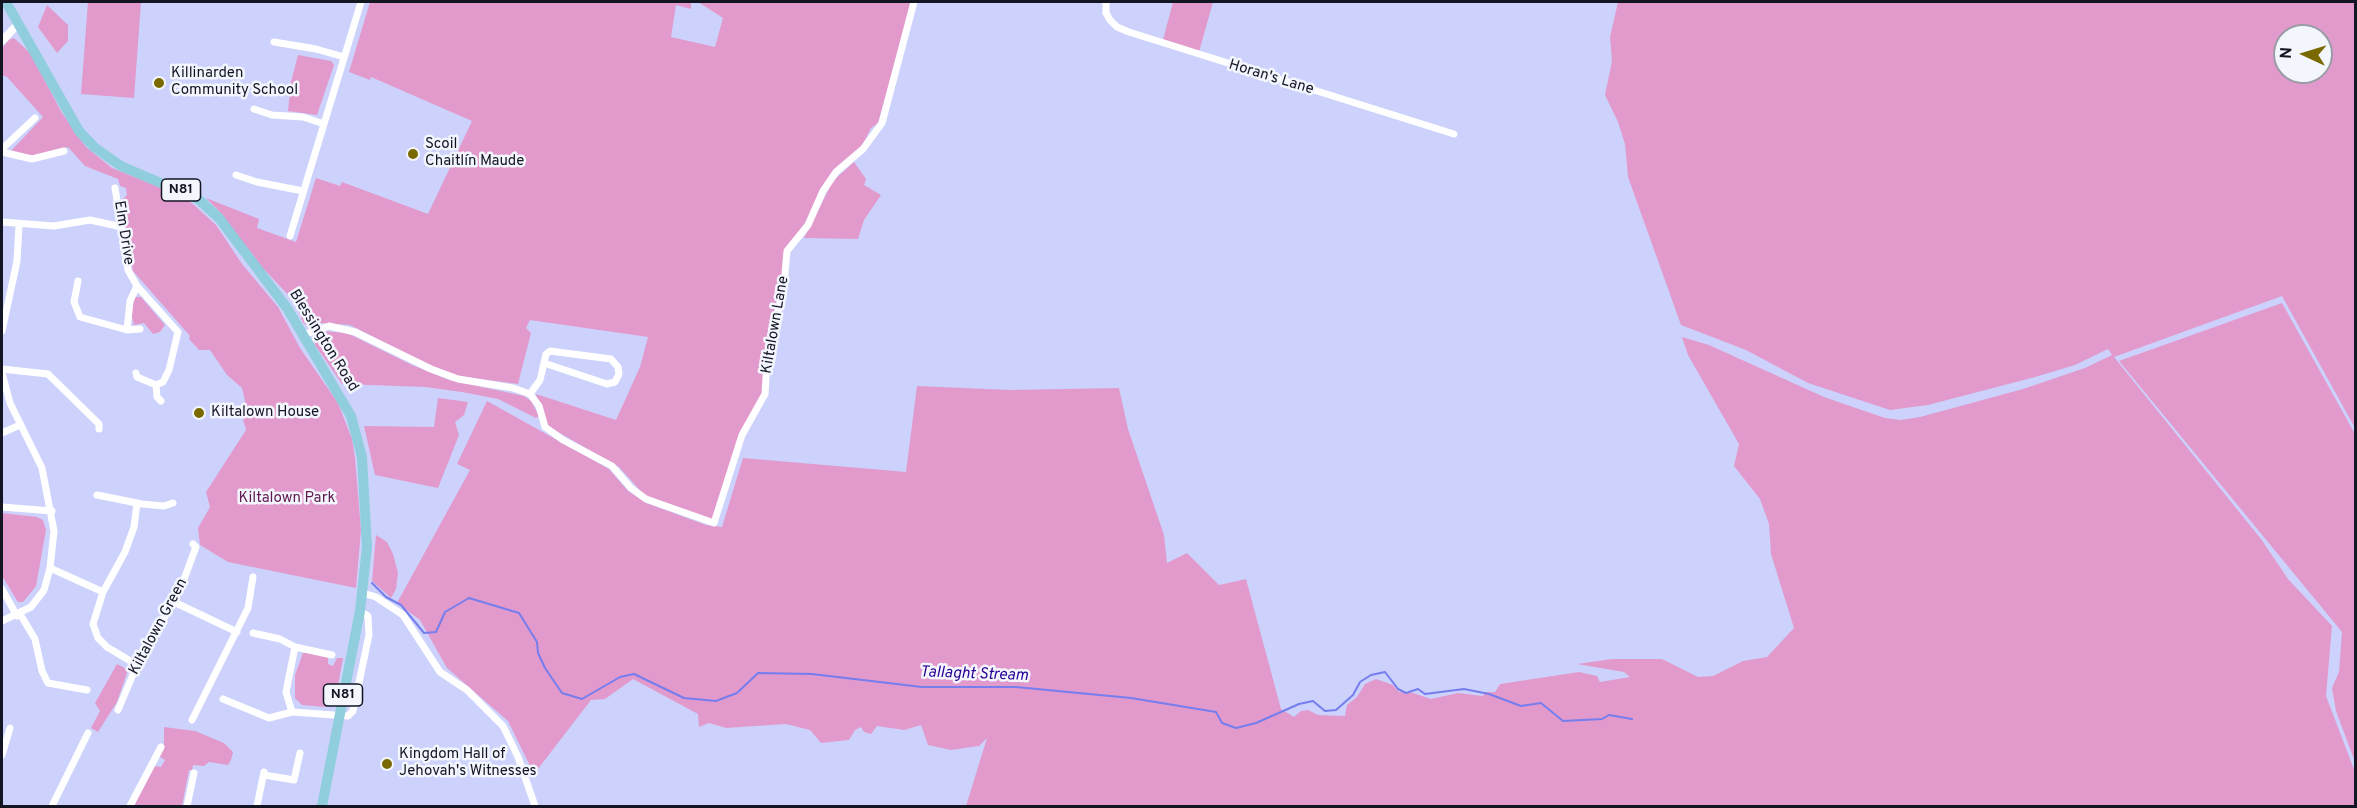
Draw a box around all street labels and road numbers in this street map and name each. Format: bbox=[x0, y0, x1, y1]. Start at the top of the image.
street label: Horan's Lane bbox=[1226, 57, 1316, 99]
road number: N81 bbox=[162, 179, 201, 201]
street label: Elm Drive bbox=[109, 200, 137, 266]
street label: Kiltalown Lane bbox=[759, 275, 793, 375]
street label: Blessington Road bbox=[284, 287, 362, 395]
street label: Kiltalown Green bbox=[126, 576, 192, 678]
road number: N81 bbox=[324, 684, 362, 706]

